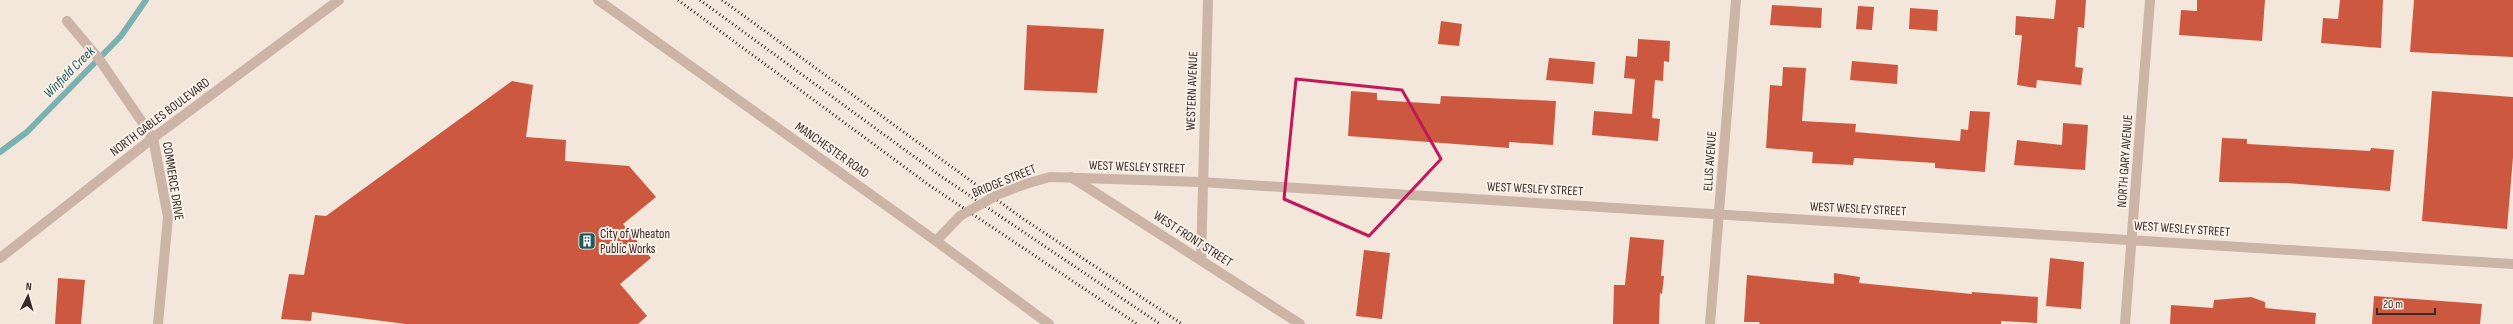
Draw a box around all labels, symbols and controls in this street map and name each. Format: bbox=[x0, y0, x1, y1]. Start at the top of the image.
water label: Winfield Creek bbox=[40, 42, 99, 101]
street label: WESTERN AVENUE bbox=[1183, 51, 1201, 131]
street label: NORTH GABLES BOULEVARD bbox=[107, 74, 213, 160]
street label: NORTH GARY AVENUE bbox=[2114, 114, 2136, 208]
street label: MANCHESTER ROAD bbox=[792, 119, 872, 181]
street label: ELLIS AVENUE bbox=[1700, 130, 1720, 192]
street label: COMMERCE DRIVE bbox=[159, 141, 187, 221]
street label: WEST WESLEY STREET bbox=[1089, 157, 1185, 177]
street label: BRIDGE STREET bbox=[970, 161, 1038, 201]
street label: WEST WESLEY STREET bbox=[1486, 178, 1584, 200]
street label: WEST WESLEY STREET bbox=[1809, 198, 1907, 220]
street label: WEST FRONT STREET bbox=[1151, 208, 1235, 270]
street label: WEST WESLEY STREET bbox=[2133, 218, 2231, 240]
place label: City of Wheaton Public Works bbox=[600, 226, 670, 257]
building icon: City of Wheaton Public Works bbox=[577, 231, 597, 251]
north arrow bbox=[8, 276, 48, 316]
text: N bbox=[25, 280, 32, 293]
scale bar bbox=[2377, 290, 2435, 316]
text: 20 m bbox=[2383, 297, 2403, 312]

